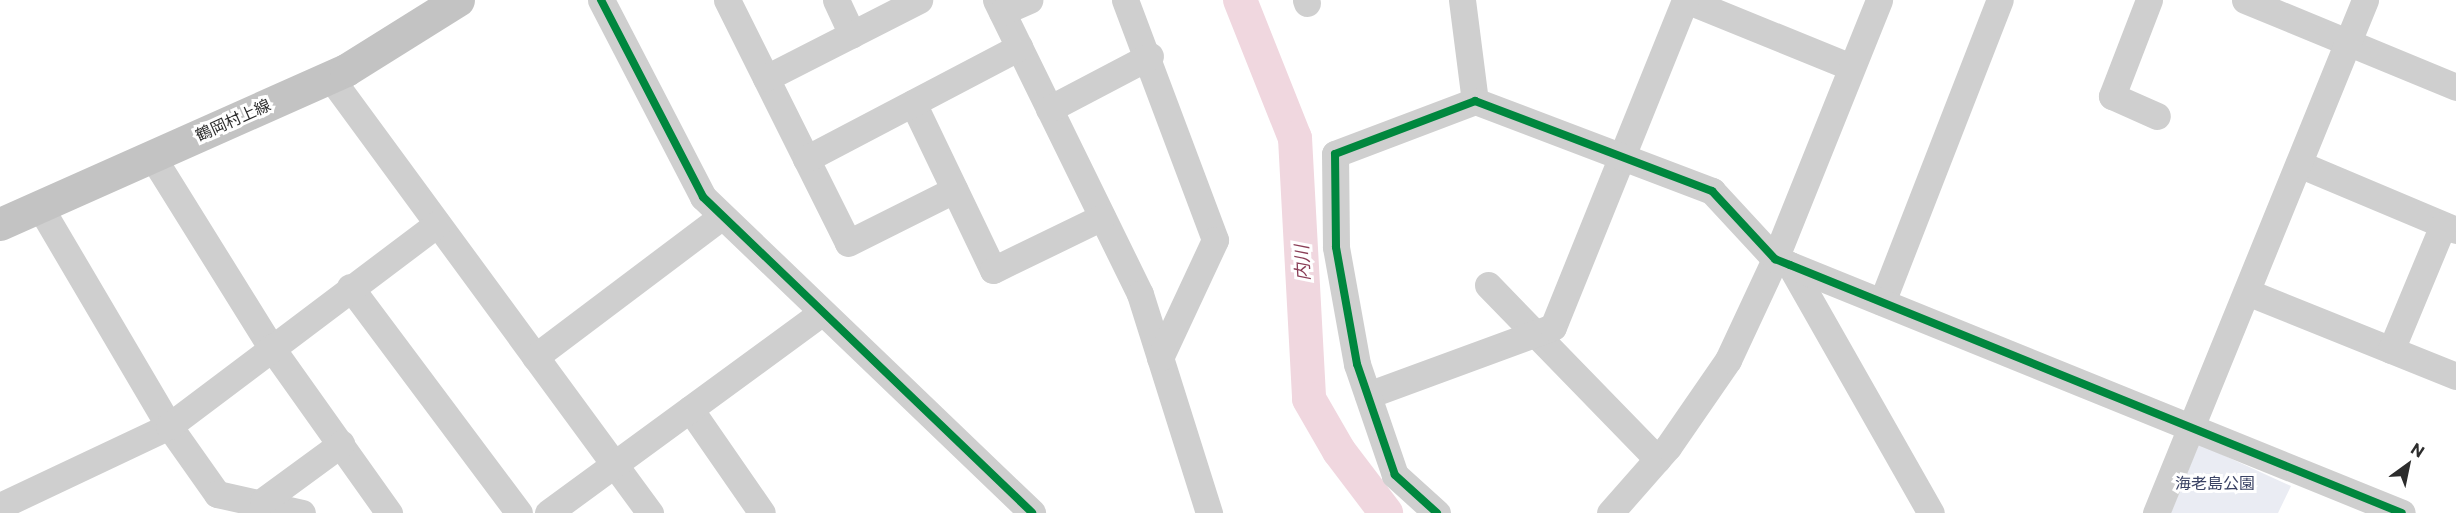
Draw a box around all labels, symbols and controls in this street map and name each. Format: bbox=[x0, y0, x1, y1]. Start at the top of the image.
street label: 鶴岡村上線 bbox=[193, 95, 273, 145]
water label: 内川 bbox=[1290, 244, 1314, 282]
north arrow bbox=[2378, 435, 2438, 495]
text: N bbox=[2408, 438, 2428, 461]
park label: 海老島公園 bbox=[2175, 473, 2255, 493]

